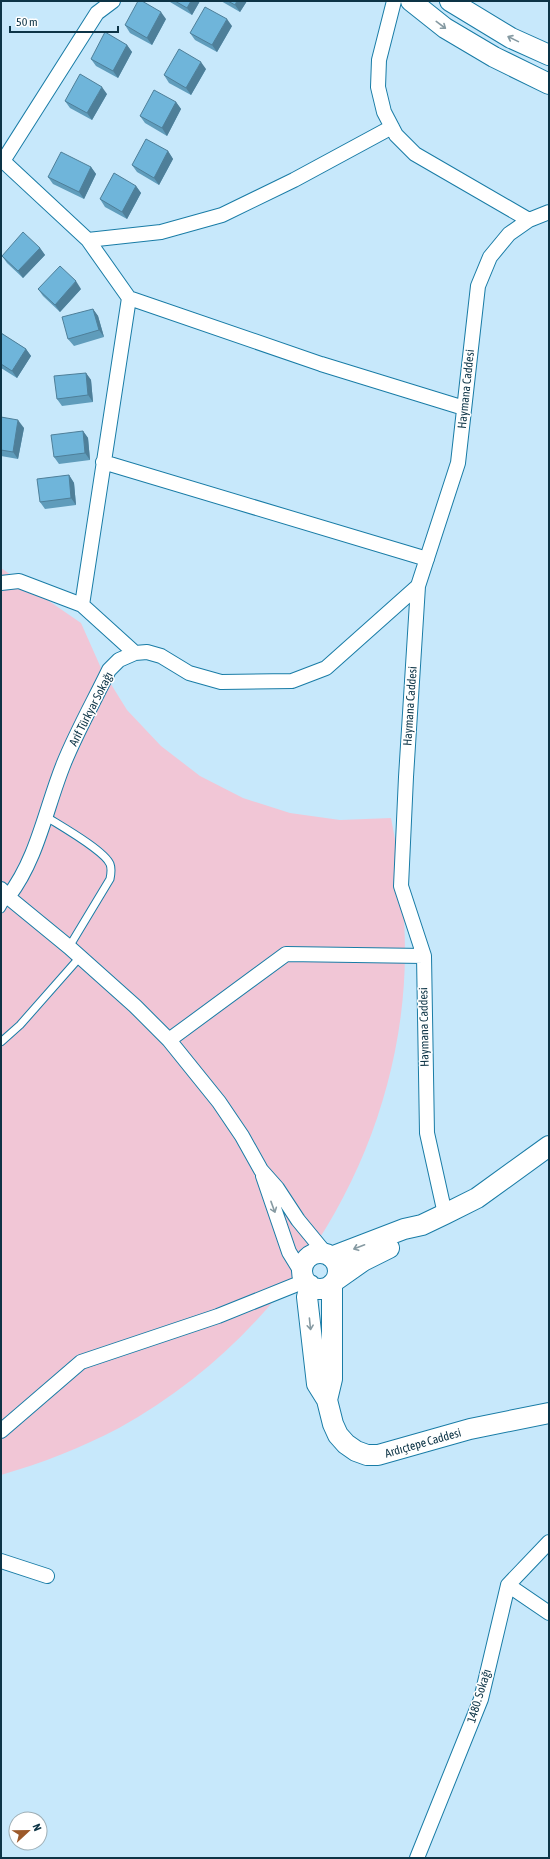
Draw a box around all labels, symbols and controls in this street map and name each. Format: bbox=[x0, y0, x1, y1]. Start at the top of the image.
scale bar bbox=[10, 8, 118, 34]
text: 50 m bbox=[16, 15, 38, 29]
one-way arrow bbox=[436, 21, 447, 29]
one-way arrow bbox=[508, 35, 520, 42]
street label: Haymana Caddesi bbox=[455, 349, 477, 429]
street label: Haymana Caddesi bbox=[400, 666, 420, 746]
street label: Arif Türkyar Sokağı bbox=[66, 670, 116, 748]
street label: Haymana Caddesi bbox=[416, 987, 432, 1067]
one-way arrow bbox=[270, 1201, 278, 1213]
one-way arrow bbox=[354, 1243, 366, 1251]
one-way arrow bbox=[307, 1317, 314, 1330]
street label: Ardıçtepe Caddesi bbox=[383, 1425, 463, 1461]
street label: 1480. Sokağı bbox=[464, 1667, 494, 1725]
north arrow bbox=[8, 1811, 48, 1851]
text: N bbox=[30, 1822, 44, 1833]

